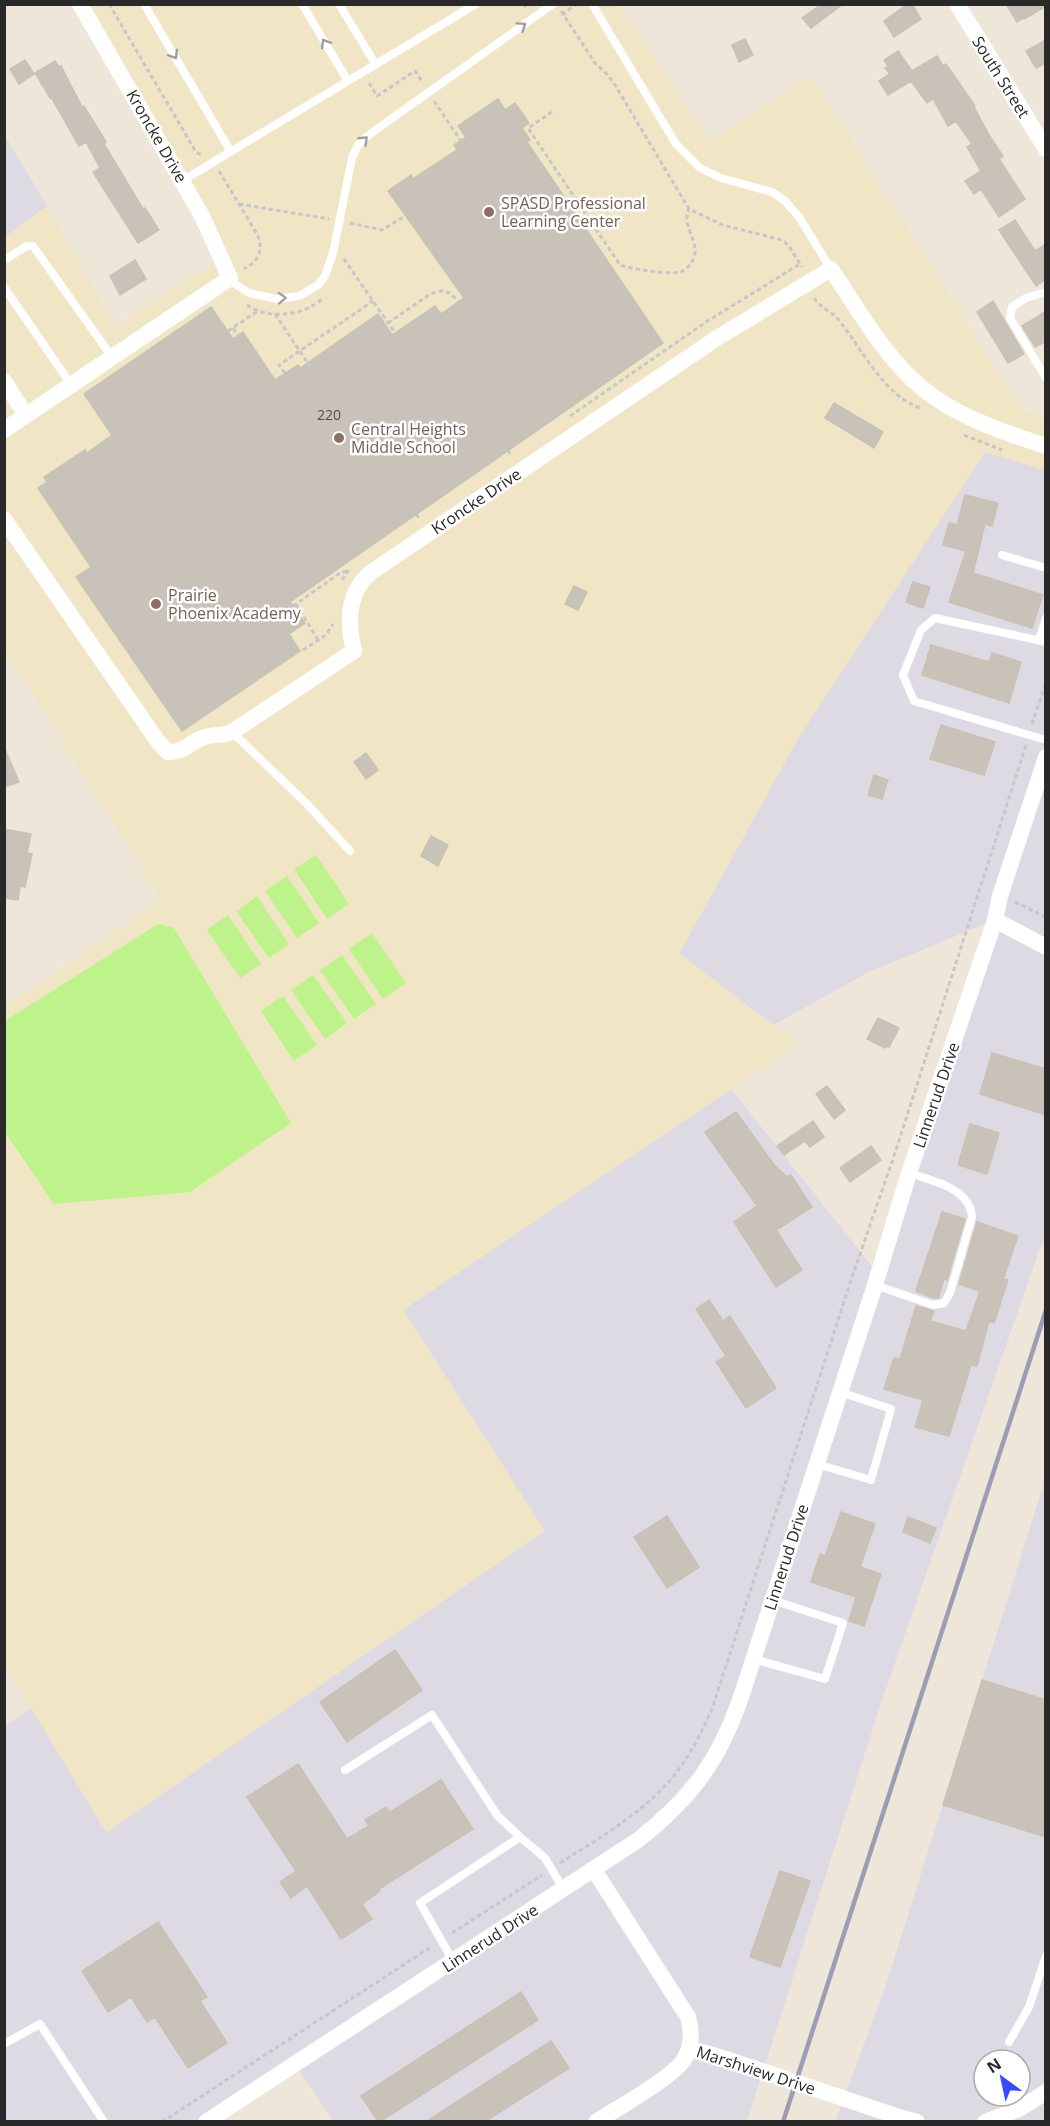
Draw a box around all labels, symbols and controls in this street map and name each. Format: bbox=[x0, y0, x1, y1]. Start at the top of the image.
one-way arrow bbox=[516, 22, 527, 33]
street label: South Street bbox=[967, 32, 1035, 122]
one-way arrow bbox=[321, 39, 333, 49]
one-way arrow bbox=[166, 49, 178, 59]
street label: Kroncke Drive bbox=[121, 85, 193, 187]
one-way arrow bbox=[358, 136, 368, 147]
place label: SPASD Professional Learning Center bbox=[501, 192, 646, 232]
marker: SPASD Professional Learning Center bbox=[482, 205, 496, 219]
one-way arrow bbox=[277, 292, 286, 305]
house number: 220 bbox=[317, 405, 341, 424]
place label: Central Heights Middle School bbox=[351, 418, 466, 458]
marker: Central Heights Middle School bbox=[332, 431, 346, 445]
street label: Kroncke Drive bbox=[427, 463, 525, 539]
place label: Prairie Phoenix Academy bbox=[168, 584, 302, 624]
marker: Prairie Phoenix Academy bbox=[149, 597, 163, 611]
street label: Linnerud Drive bbox=[908, 1039, 964, 1151]
street label: Linnerud Drive bbox=[758, 1501, 814, 1613]
street label: Linnerud Drive bbox=[438, 1899, 542, 1977]
street label: Marshview Drive bbox=[694, 2040, 818, 2100]
north arrow bbox=[972, 2048, 1032, 2108]
text: N bbox=[982, 2053, 1005, 2078]

